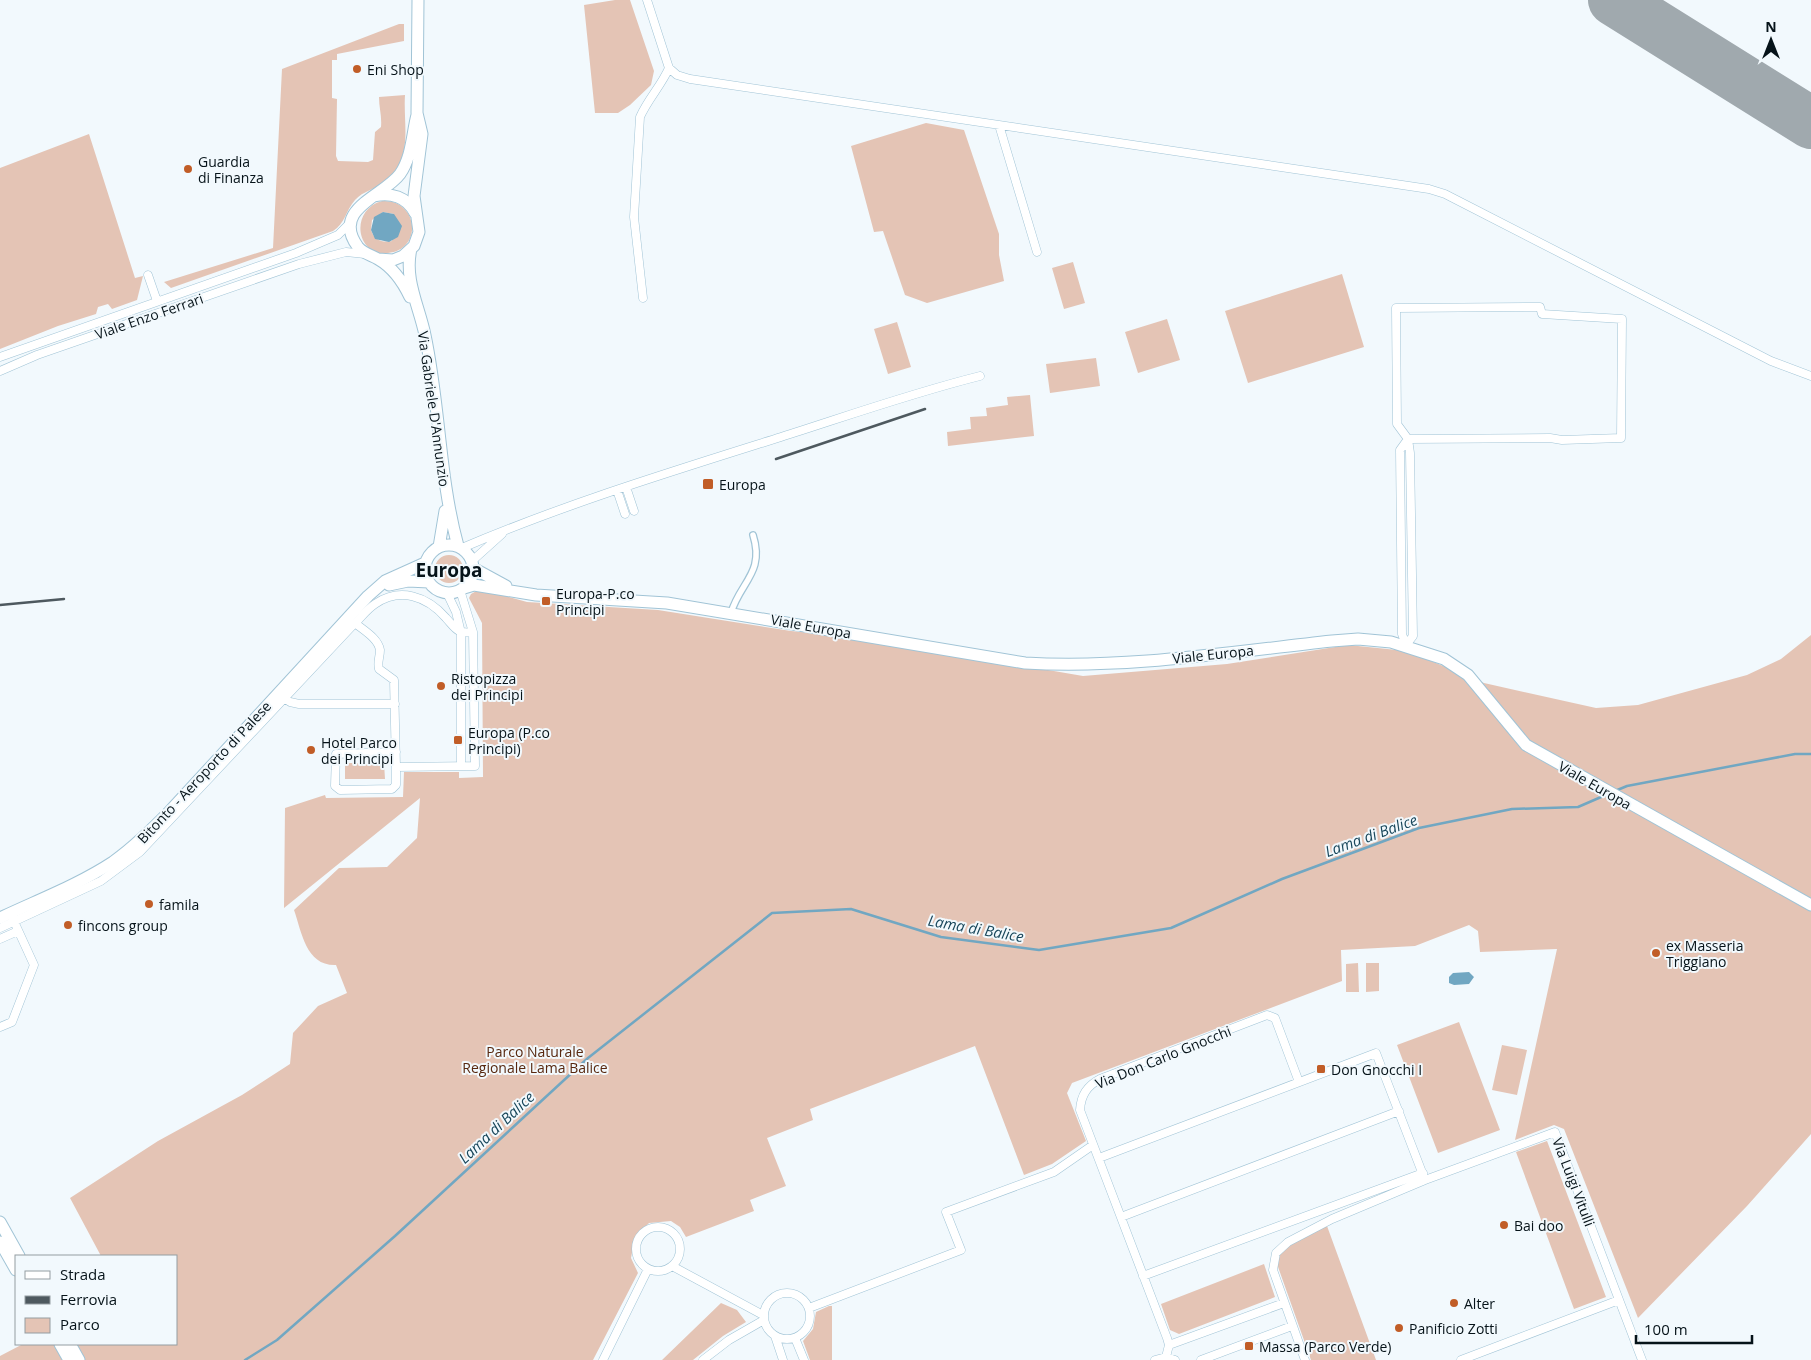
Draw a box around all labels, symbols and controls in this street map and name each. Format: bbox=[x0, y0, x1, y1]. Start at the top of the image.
north arrow bbox=[1746, 15, 1796, 65]
text: N bbox=[1765, 17, 1777, 36]
place label: Eni Shop bbox=[367, 60, 424, 79]
marker: Eni Shop bbox=[351, 63, 363, 75]
place label: Guardia di Finanza bbox=[198, 152, 264, 187]
marker: Guardia di Finanza bbox=[182, 163, 194, 175]
street label: Viale Enzo Ferrari bbox=[92, 289, 206, 343]
street label: Via Gabriele D'Annunzio bbox=[414, 330, 454, 488]
place label: Europa bbox=[719, 475, 766, 494]
marker: Europa bbox=[701, 477, 715, 491]
district label: Europa bbox=[415, 557, 483, 583]
place label: Europa-P.co Principi bbox=[556, 584, 635, 619]
marker: Europa-P.co Principi bbox=[540, 595, 552, 607]
street label: Viale Europa bbox=[769, 610, 853, 642]
street label: Viale Europa bbox=[1171, 640, 1255, 668]
place label: Ristopizza dei Principi bbox=[451, 669, 523, 704]
marker: Ristopizza dei Principi bbox=[435, 680, 447, 692]
street label: Bitonto - Aeroporto di Palese bbox=[133, 697, 275, 847]
place label: Europa (P.co Principi) bbox=[468, 723, 550, 758]
place label: Hotel Parco dei Principi bbox=[321, 733, 397, 768]
marker: Europa (P.co Principi) bbox=[452, 734, 464, 746]
marker: Hotel Parco dei Principi bbox=[305, 744, 317, 756]
street label: Viale Europa bbox=[1555, 756, 1635, 814]
water label: Lama di Balice bbox=[1322, 809, 1420, 861]
place label: famila bbox=[159, 895, 199, 914]
marker: famila bbox=[143, 898, 155, 910]
water label: Lama di Balice bbox=[927, 910, 1026, 946]
place label: fincons group bbox=[78, 916, 168, 935]
marker: fincons group bbox=[62, 919, 74, 931]
place label: ex Masseria Triggiano bbox=[1666, 936, 1743, 971]
marker: ex Masseria Triggiano bbox=[1650, 947, 1662, 959]
street label: Via Don Carlo Gnocchi bbox=[1092, 1021, 1234, 1093]
park label: Parco Naturale Regionale Lama Balice bbox=[462, 1042, 608, 1077]
place label: Don Gnocchi I bbox=[1331, 1060, 1422, 1079]
marker: Don Gnocchi I bbox=[1315, 1063, 1327, 1075]
water label: Lama di Balice bbox=[454, 1086, 539, 1167]
street label: Via Luigi Vitulli bbox=[1548, 1135, 1600, 1229]
place label: Bai doo bbox=[1514, 1216, 1563, 1235]
marker: Bai doo bbox=[1498, 1219, 1510, 1231]
legend bbox=[15, 1255, 178, 1345]
text: Strada bbox=[60, 1264, 106, 1284]
text: Ferrovia bbox=[60, 1289, 117, 1309]
place label: Alter bbox=[1464, 1294, 1495, 1313]
marker: Alter bbox=[1448, 1297, 1460, 1309]
scale bar bbox=[1636, 1312, 1752, 1344]
text: Parco bbox=[60, 1314, 100, 1334]
place label: Panificio Zotti bbox=[1409, 1319, 1498, 1338]
text: 100 m bbox=[1644, 1319, 1688, 1339]
marker: Panificio Zotti bbox=[1393, 1322, 1405, 1334]
place label: Massa (Parco Verde) bbox=[1259, 1337, 1391, 1356]
marker: Massa (Parco Verde) bbox=[1243, 1340, 1255, 1352]

